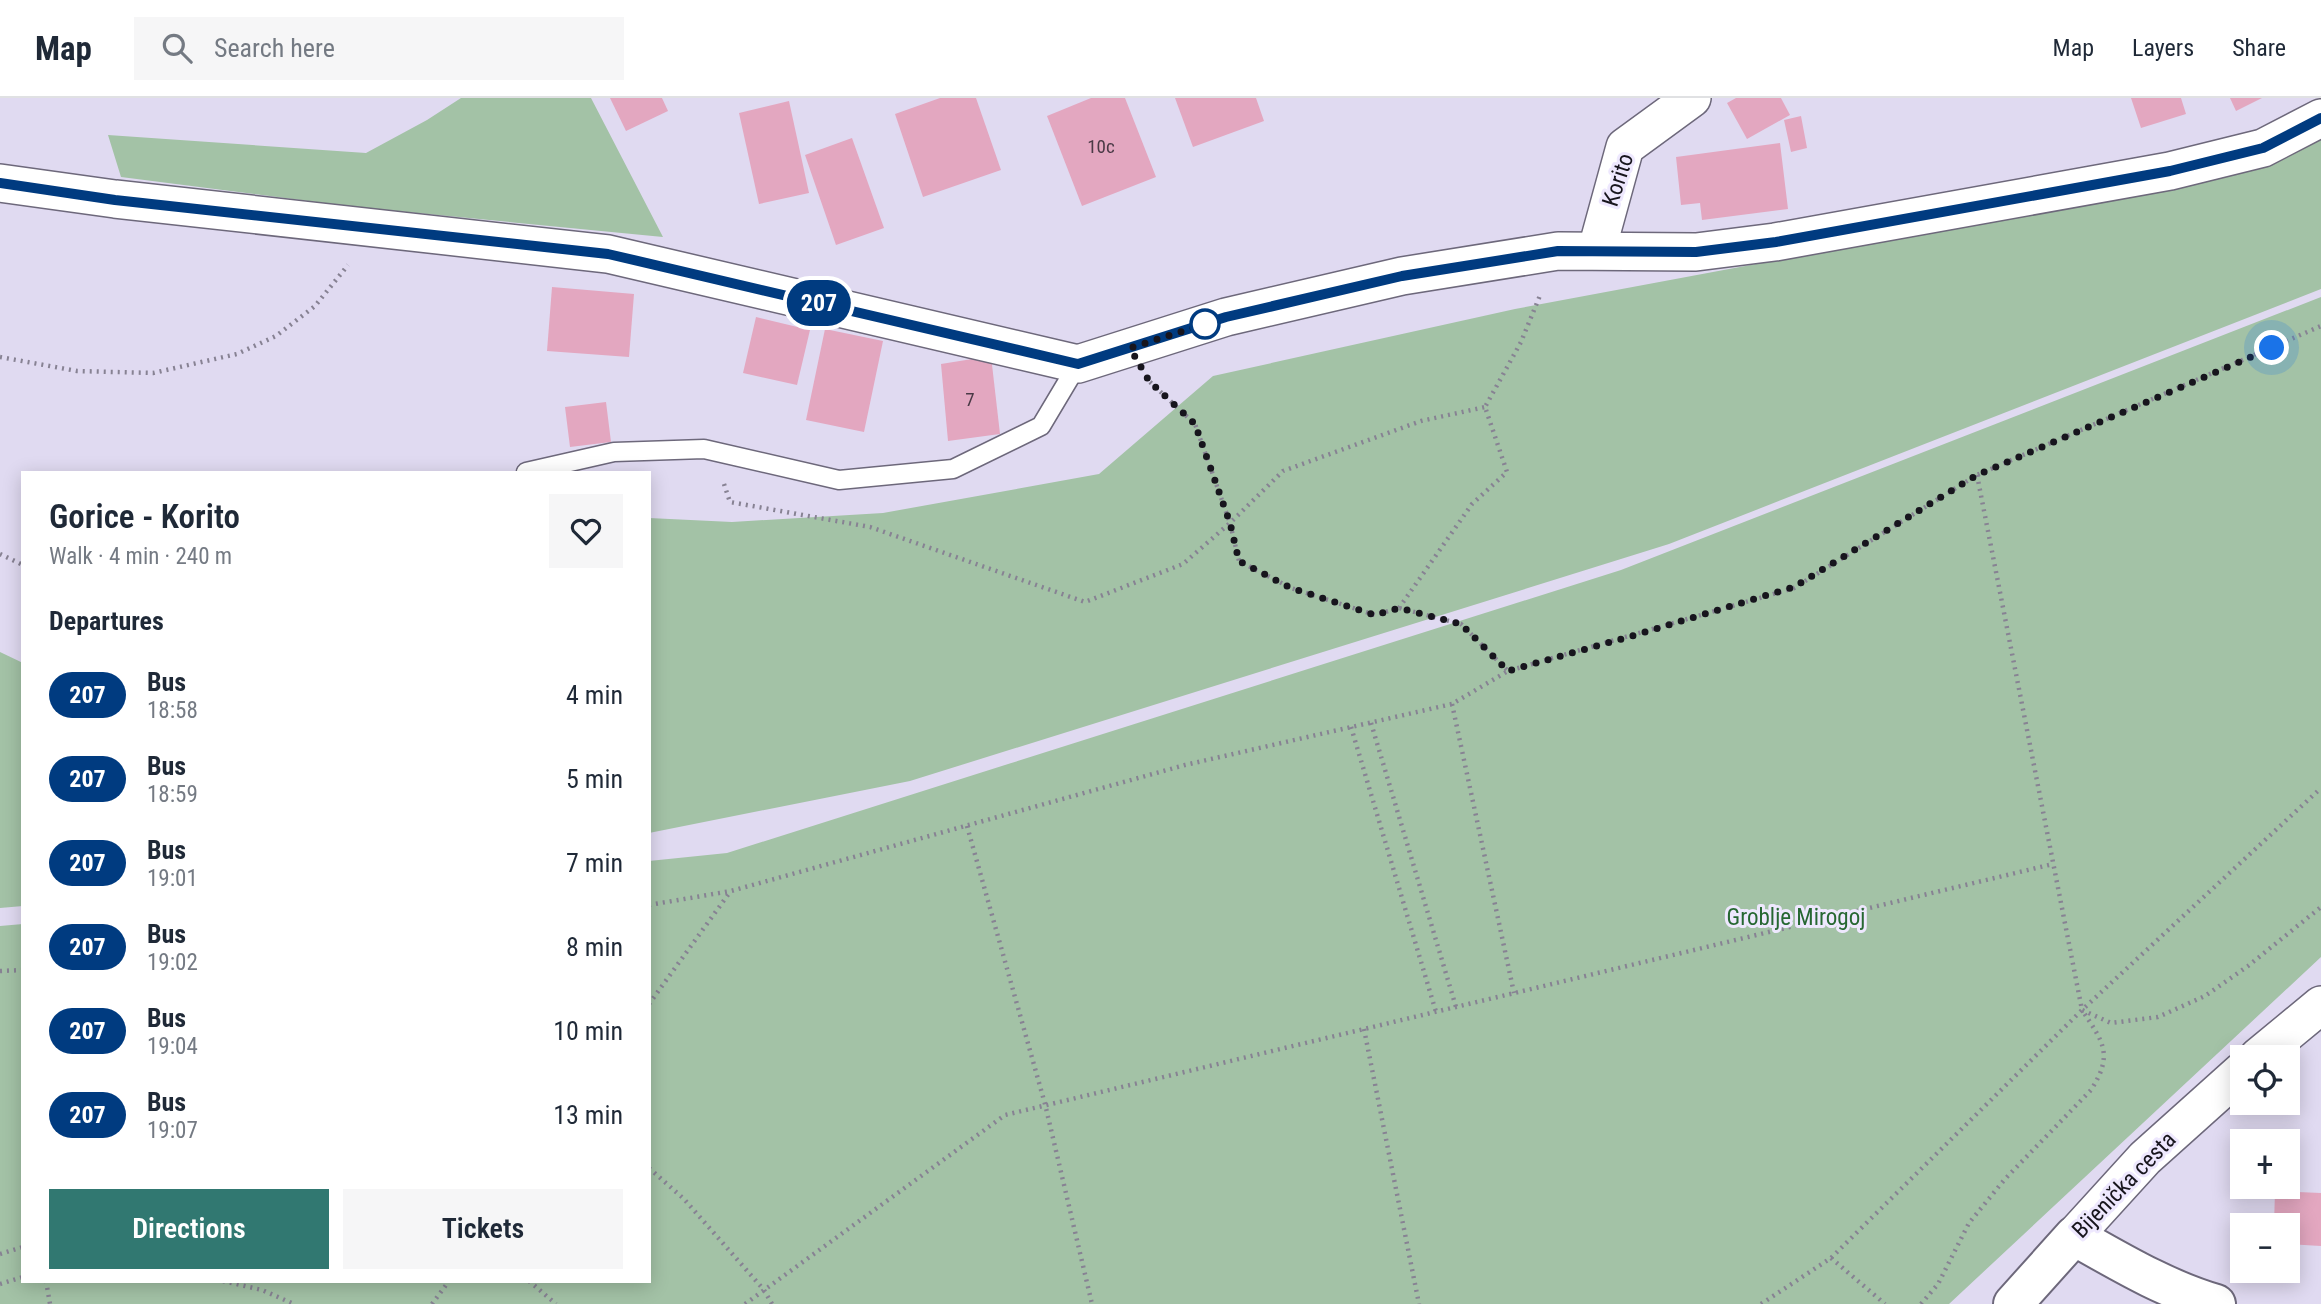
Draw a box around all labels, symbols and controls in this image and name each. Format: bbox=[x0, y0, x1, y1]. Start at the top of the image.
search box bbox=[134, 17, 624, 80]
text: Map bbox=[35, 29, 92, 68]
icon: search bbox=[158, 29, 196, 67]
text: Search here bbox=[214, 33, 335, 63]
text: Map bbox=[2053, 34, 2094, 62]
text: Layers bbox=[2132, 34, 2194, 62]
text: Share bbox=[2232, 34, 2286, 62]
house number: 10c bbox=[1087, 135, 1115, 158]
street label: Korito bbox=[1597, 150, 1639, 210]
line badge: 207 bbox=[779, 280, 859, 326]
text: 207 bbox=[801, 289, 837, 317]
unlabelled marker bbox=[1190, 309, 1220, 339]
your location bbox=[2254, 330, 2289, 365]
house number: 7 bbox=[965, 388, 975, 411]
button: heart bbox=[549, 494, 623, 568]
text: Gorice - Korito bbox=[49, 497, 240, 536]
text: Walk · 4 min · 240 m bbox=[49, 543, 232, 570]
text: Departures bbox=[49, 606, 164, 636]
text: Bus bbox=[147, 667, 186, 697]
text: 4 min bbox=[566, 680, 623, 710]
text: 207 bbox=[69, 681, 106, 709]
text: 18:58 bbox=[147, 697, 198, 724]
text: Bus bbox=[147, 751, 186, 781]
text: 5 min bbox=[566, 764, 623, 794]
text: 207 bbox=[69, 765, 106, 793]
text: 18:59 bbox=[147, 781, 198, 808]
text: Bus bbox=[147, 835, 186, 865]
text: 7 min bbox=[566, 848, 623, 878]
text: 207 bbox=[69, 849, 106, 877]
text: 19:01 bbox=[147, 865, 198, 892]
park label: Groblje Mirogoj bbox=[1727, 904, 1865, 931]
text: Bus bbox=[147, 919, 186, 949]
text: 8 min bbox=[566, 932, 623, 962]
text: 207 bbox=[69, 933, 106, 961]
text: 19:02 bbox=[147, 949, 198, 976]
text: Bus bbox=[147, 1003, 186, 1033]
text: 10 min bbox=[553, 1016, 623, 1046]
text: 207 bbox=[69, 1017, 106, 1045]
text: 19:04 bbox=[147, 1033, 198, 1060]
map controls bbox=[2230, 1045, 2300, 1283]
button: locate bbox=[2230, 1045, 2300, 1115]
text: Bus bbox=[147, 1087, 186, 1117]
text: 13 min bbox=[553, 1100, 623, 1130]
text: 207 bbox=[69, 1101, 106, 1129]
text: 19:07 bbox=[147, 1117, 198, 1144]
street label: Bijenička cesta bbox=[2067, 1126, 2181, 1244]
button: + bbox=[2230, 1129, 2300, 1199]
button: Directions bbox=[49, 1189, 329, 1269]
button: Tickets bbox=[343, 1189, 623, 1269]
button: − bbox=[2230, 1213, 2300, 1283]

